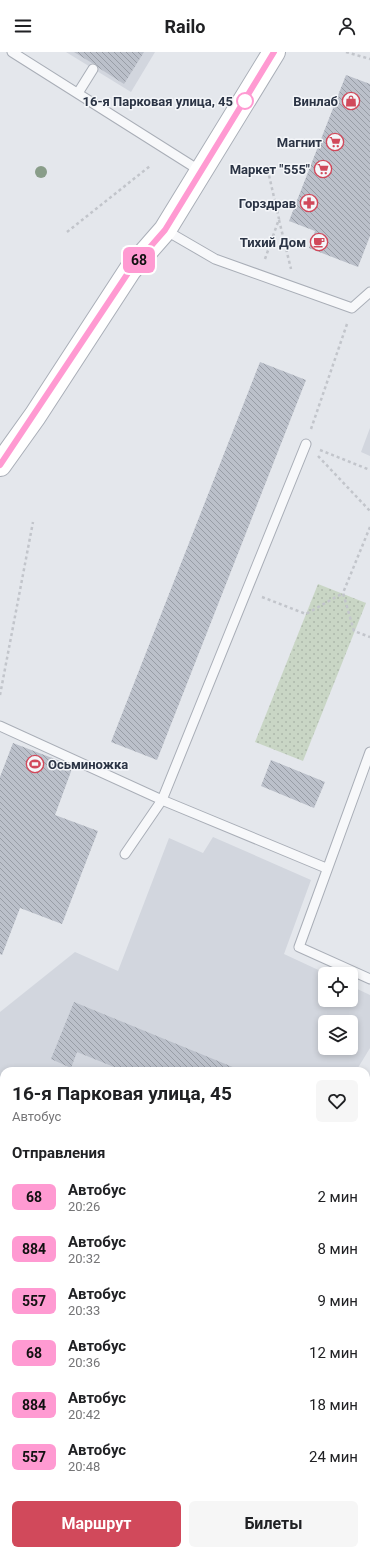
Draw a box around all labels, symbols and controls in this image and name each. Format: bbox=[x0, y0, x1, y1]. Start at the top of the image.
icon: menu bbox=[12, 15, 34, 37]
icon: person bbox=[336, 15, 358, 37]
text: Railo bbox=[165, 16, 205, 37]
shop icon: Винлаб bbox=[341, 91, 361, 111]
marker: 16-я Парковая улица, 45 bbox=[236, 92, 254, 110]
place label: 16-я Парковая улица, 45 bbox=[83, 94, 233, 109]
place label: Винлаб bbox=[293, 94, 339, 109]
supermarket icon: Магнит bbox=[325, 132, 345, 152]
place label: Магнит bbox=[277, 135, 322, 150]
supermarket icon: Маркет "555" bbox=[313, 159, 333, 179]
place label: Маркет "555" bbox=[230, 162, 310, 177]
pharmacy icon: Горздрав bbox=[299, 193, 319, 213]
place label: Горздрав bbox=[239, 196, 296, 211]
cafe icon: Тихий Дом bbox=[309, 232, 329, 252]
place label: Тихий Дом bbox=[240, 235, 306, 250]
line badge: 68 bbox=[121, 247, 157, 273]
text: 68 bbox=[131, 252, 147, 268]
sports icon: Осьминожка bbox=[25, 754, 45, 774]
place label: Осьминожка bbox=[48, 757, 128, 772]
map controls bbox=[318, 967, 358, 1055]
button: locate bbox=[318, 967, 358, 1007]
button: layers bbox=[318, 1015, 358, 1055]
button: heart bbox=[316, 1080, 358, 1122]
text: 16-я Парковая улица, 45 bbox=[12, 1082, 232, 1105]
text: Автобус bbox=[12, 1109, 61, 1124]
text: Отправления bbox=[12, 1144, 105, 1162]
text: Автобус bbox=[68, 1181, 126, 1199]
text: 2 мин bbox=[317, 1188, 358, 1206]
text: 68 bbox=[26, 1189, 42, 1205]
text: 20:26 bbox=[68, 1199, 100, 1214]
text: Автобус bbox=[68, 1233, 126, 1251]
text: 8 мин bbox=[317, 1240, 358, 1258]
text: 884 bbox=[22, 1241, 46, 1257]
text: 20:32 bbox=[68, 1251, 100, 1266]
text: Автобус bbox=[68, 1285, 126, 1303]
text: 9 мин bbox=[317, 1292, 358, 1310]
text: 557 bbox=[22, 1293, 46, 1309]
text: 20:33 bbox=[68, 1303, 100, 1318]
text: Автобус bbox=[68, 1337, 126, 1355]
text: 12 мин bbox=[309, 1344, 358, 1362]
text: 68 bbox=[26, 1345, 42, 1361]
text: 20:36 bbox=[68, 1355, 100, 1370]
text: Автобус bbox=[68, 1389, 126, 1407]
text: 18 мин bbox=[309, 1396, 358, 1414]
text: 884 bbox=[22, 1397, 46, 1413]
text: 20:42 bbox=[68, 1407, 100, 1422]
text: Автобус bbox=[68, 1441, 126, 1459]
text: 24 мин bbox=[309, 1448, 358, 1466]
text: 557 bbox=[22, 1449, 46, 1465]
text: 20:48 bbox=[68, 1459, 100, 1474]
button: Маршрут bbox=[12, 1501, 181, 1547]
button: Билеты bbox=[189, 1501, 358, 1547]

